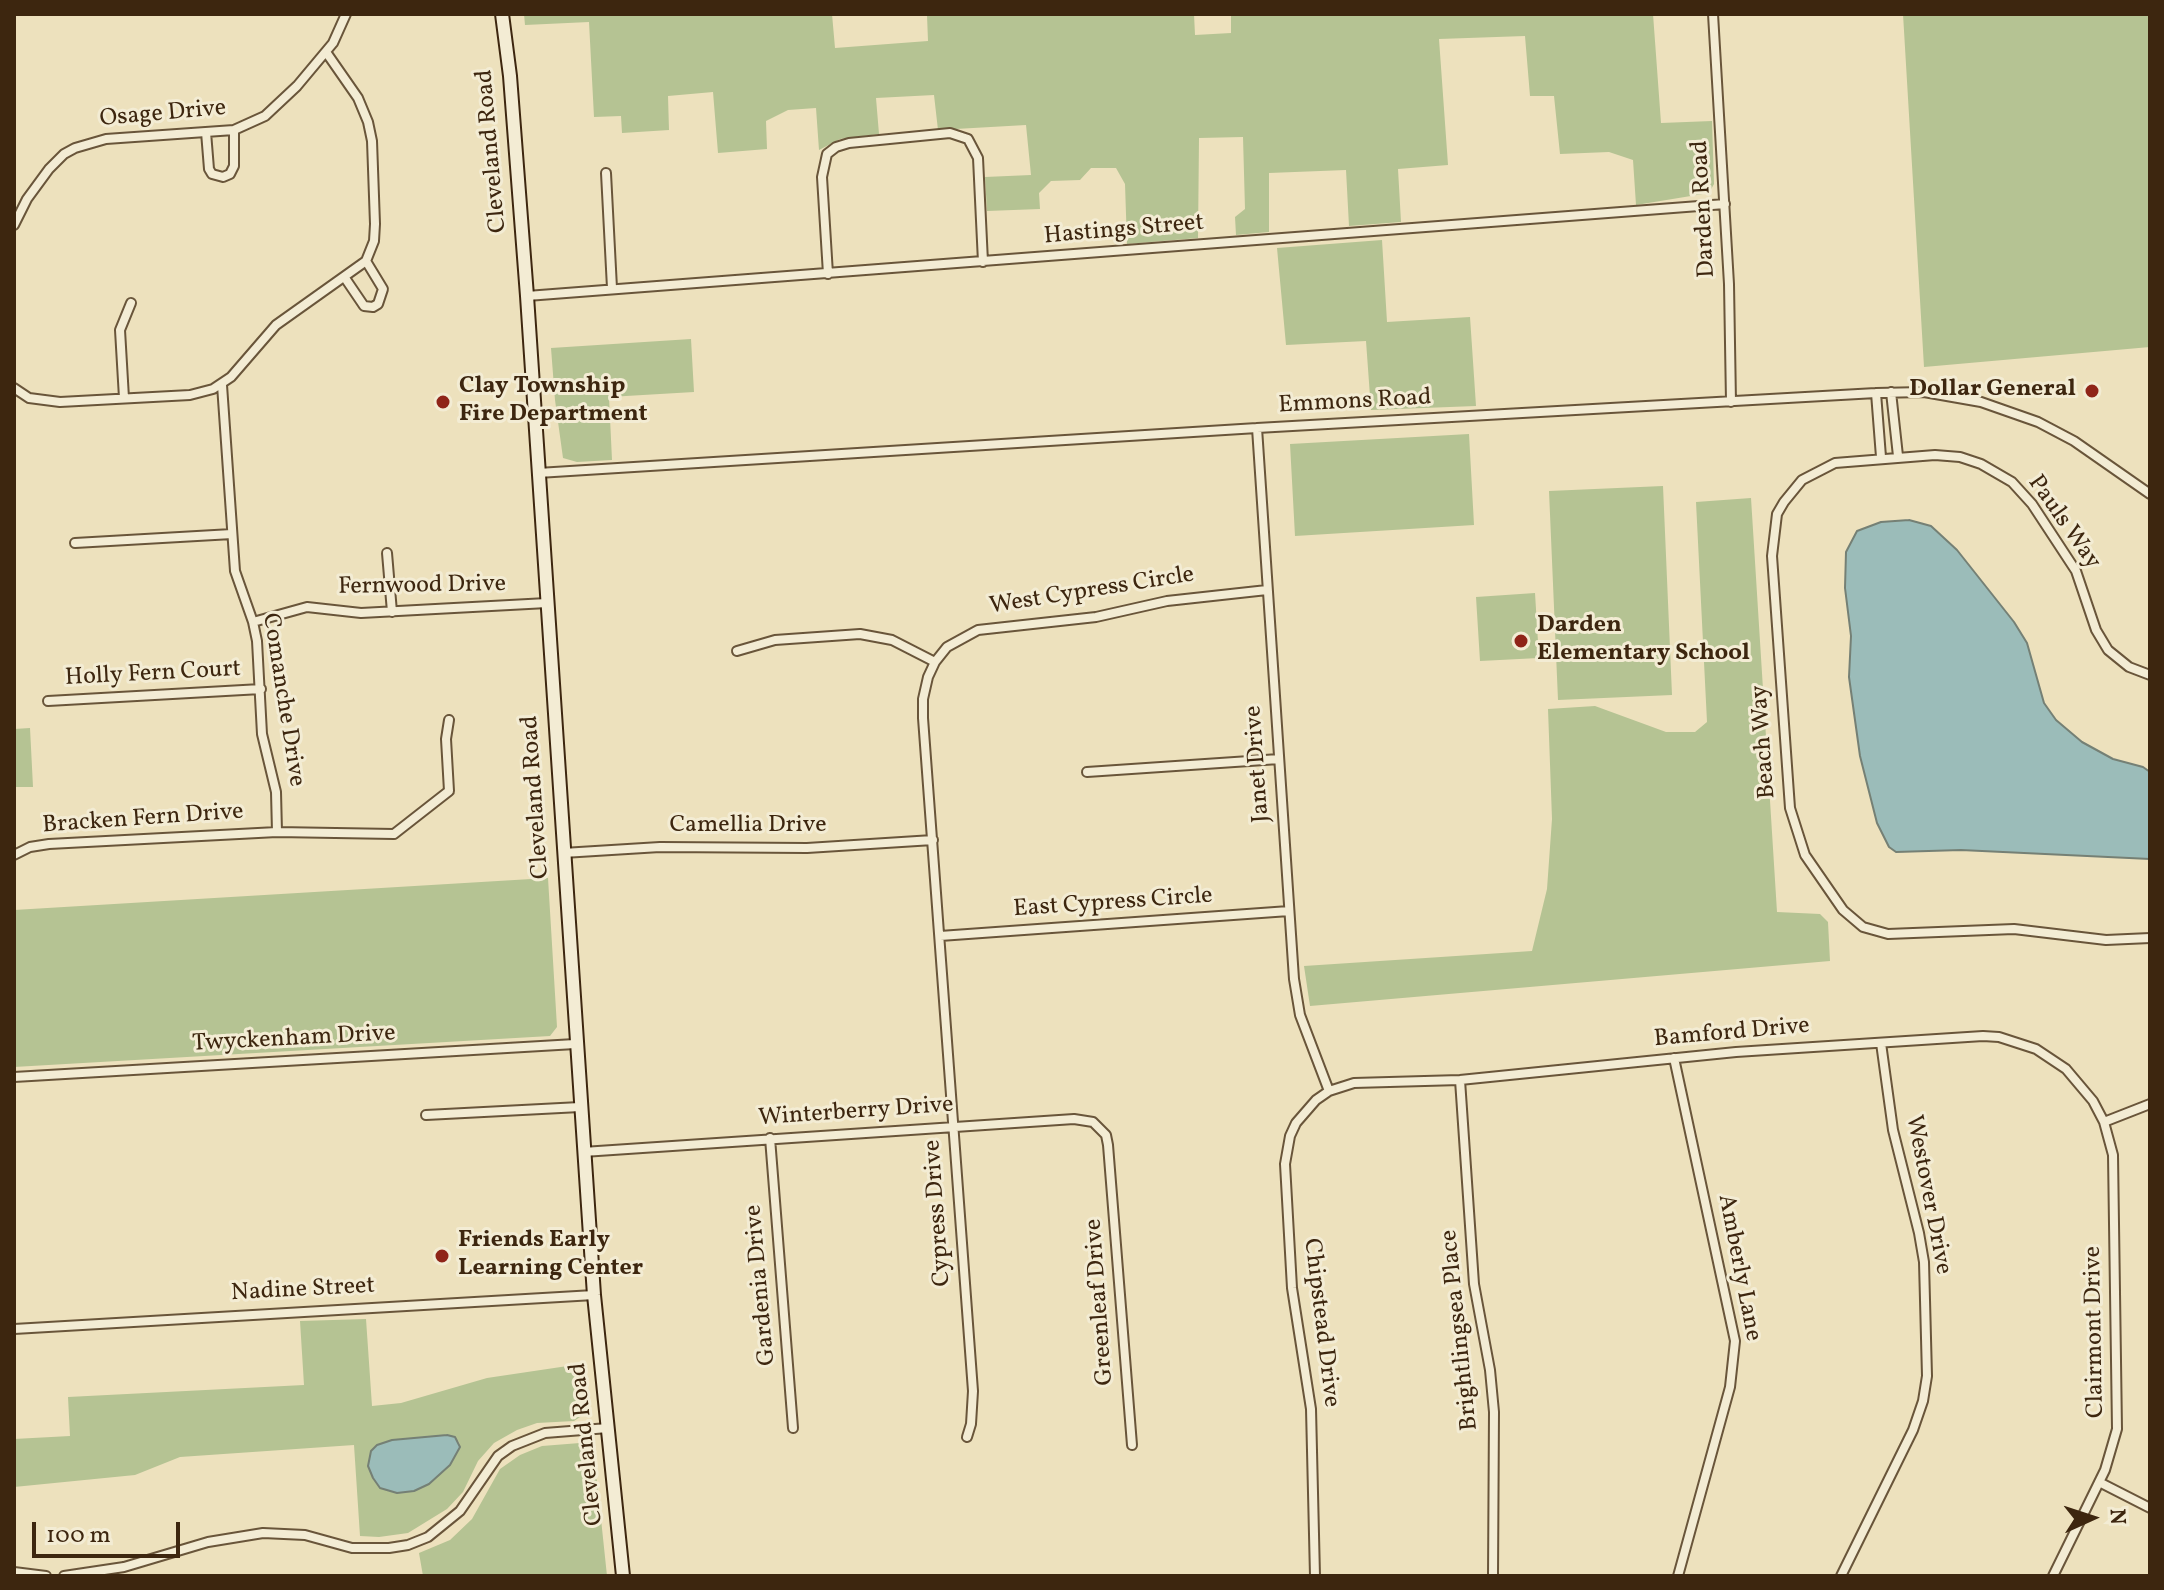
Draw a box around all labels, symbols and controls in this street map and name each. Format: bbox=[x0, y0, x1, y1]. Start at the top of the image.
street label: Cleveland Road bbox=[472, 68, 514, 234]
street label: Osage Drive bbox=[99, 95, 227, 135]
street label: Darden Road bbox=[1687, 139, 1723, 279]
street label: Hastings Street bbox=[1043, 210, 1205, 252]
place label: Clay Township Fire Department bbox=[459, 374, 648, 430]
place label: Dollar General bbox=[1909, 377, 2076, 405]
marker: Dollar General bbox=[2083, 382, 2101, 400]
street label: Emmons Road bbox=[1278, 385, 1432, 421]
marker: Clay Township Fire Department bbox=[434, 393, 452, 411]
street label: Pauls Way bbox=[2020, 470, 2106, 576]
street label: West Cypress Circle bbox=[988, 562, 1196, 622]
street label: Fernwood Drive bbox=[338, 571, 506, 603]
street label: Comanche Drive bbox=[254, 611, 310, 789]
place label: Darden Elementary School bbox=[1537, 613, 1750, 669]
marker: Darden Elementary School bbox=[1512, 632, 1530, 650]
street label: Holly Fern Court bbox=[64, 656, 242, 694]
street label: Beach Way bbox=[1747, 684, 1783, 800]
street label: Janet Drive bbox=[1241, 704, 1277, 824]
street label: Cleveland Road bbox=[517, 714, 557, 880]
street label: Bracken Fern Drive bbox=[41, 799, 245, 841]
street label: Camellia Drive bbox=[669, 813, 827, 841]
street label: East Cypress Circle bbox=[1012, 883, 1214, 925]
street label: Bamford Drive bbox=[1653, 1013, 1811, 1055]
street label: Twyckenham Drive bbox=[192, 1020, 396, 1060]
street label: Winterberry Drive bbox=[757, 1092, 955, 1134]
street label: Westover Drive bbox=[1897, 1113, 1957, 1277]
street label: Cypress Drive bbox=[920, 1139, 958, 1287]
street label: Amberly Lane bbox=[1710, 1192, 1766, 1344]
street label: Gardenia Drive bbox=[741, 1203, 783, 1367]
street label: Greenleaf Drive bbox=[1081, 1218, 1121, 1386]
place label: Friends Early Learning Center bbox=[458, 1228, 643, 1284]
street label: Brightlingsea Place bbox=[1436, 1228, 1486, 1432]
street label: Chipstead Drive bbox=[1295, 1237, 1345, 1409]
street label: Clairmont Drive bbox=[2080, 1246, 2112, 1418]
marker: Friends Early Learning Center bbox=[433, 1247, 451, 1265]
street label: Nadine Street bbox=[230, 1273, 376, 1309]
street label: Cleveland Road bbox=[565, 1361, 611, 1527]
north arrow bbox=[2052, 1478, 2132, 1558]
scale bar bbox=[36, 1506, 184, 1556]
text: N bbox=[2101, 1508, 2132, 1526]
text: 100 m bbox=[46, 1519, 111, 1553]

